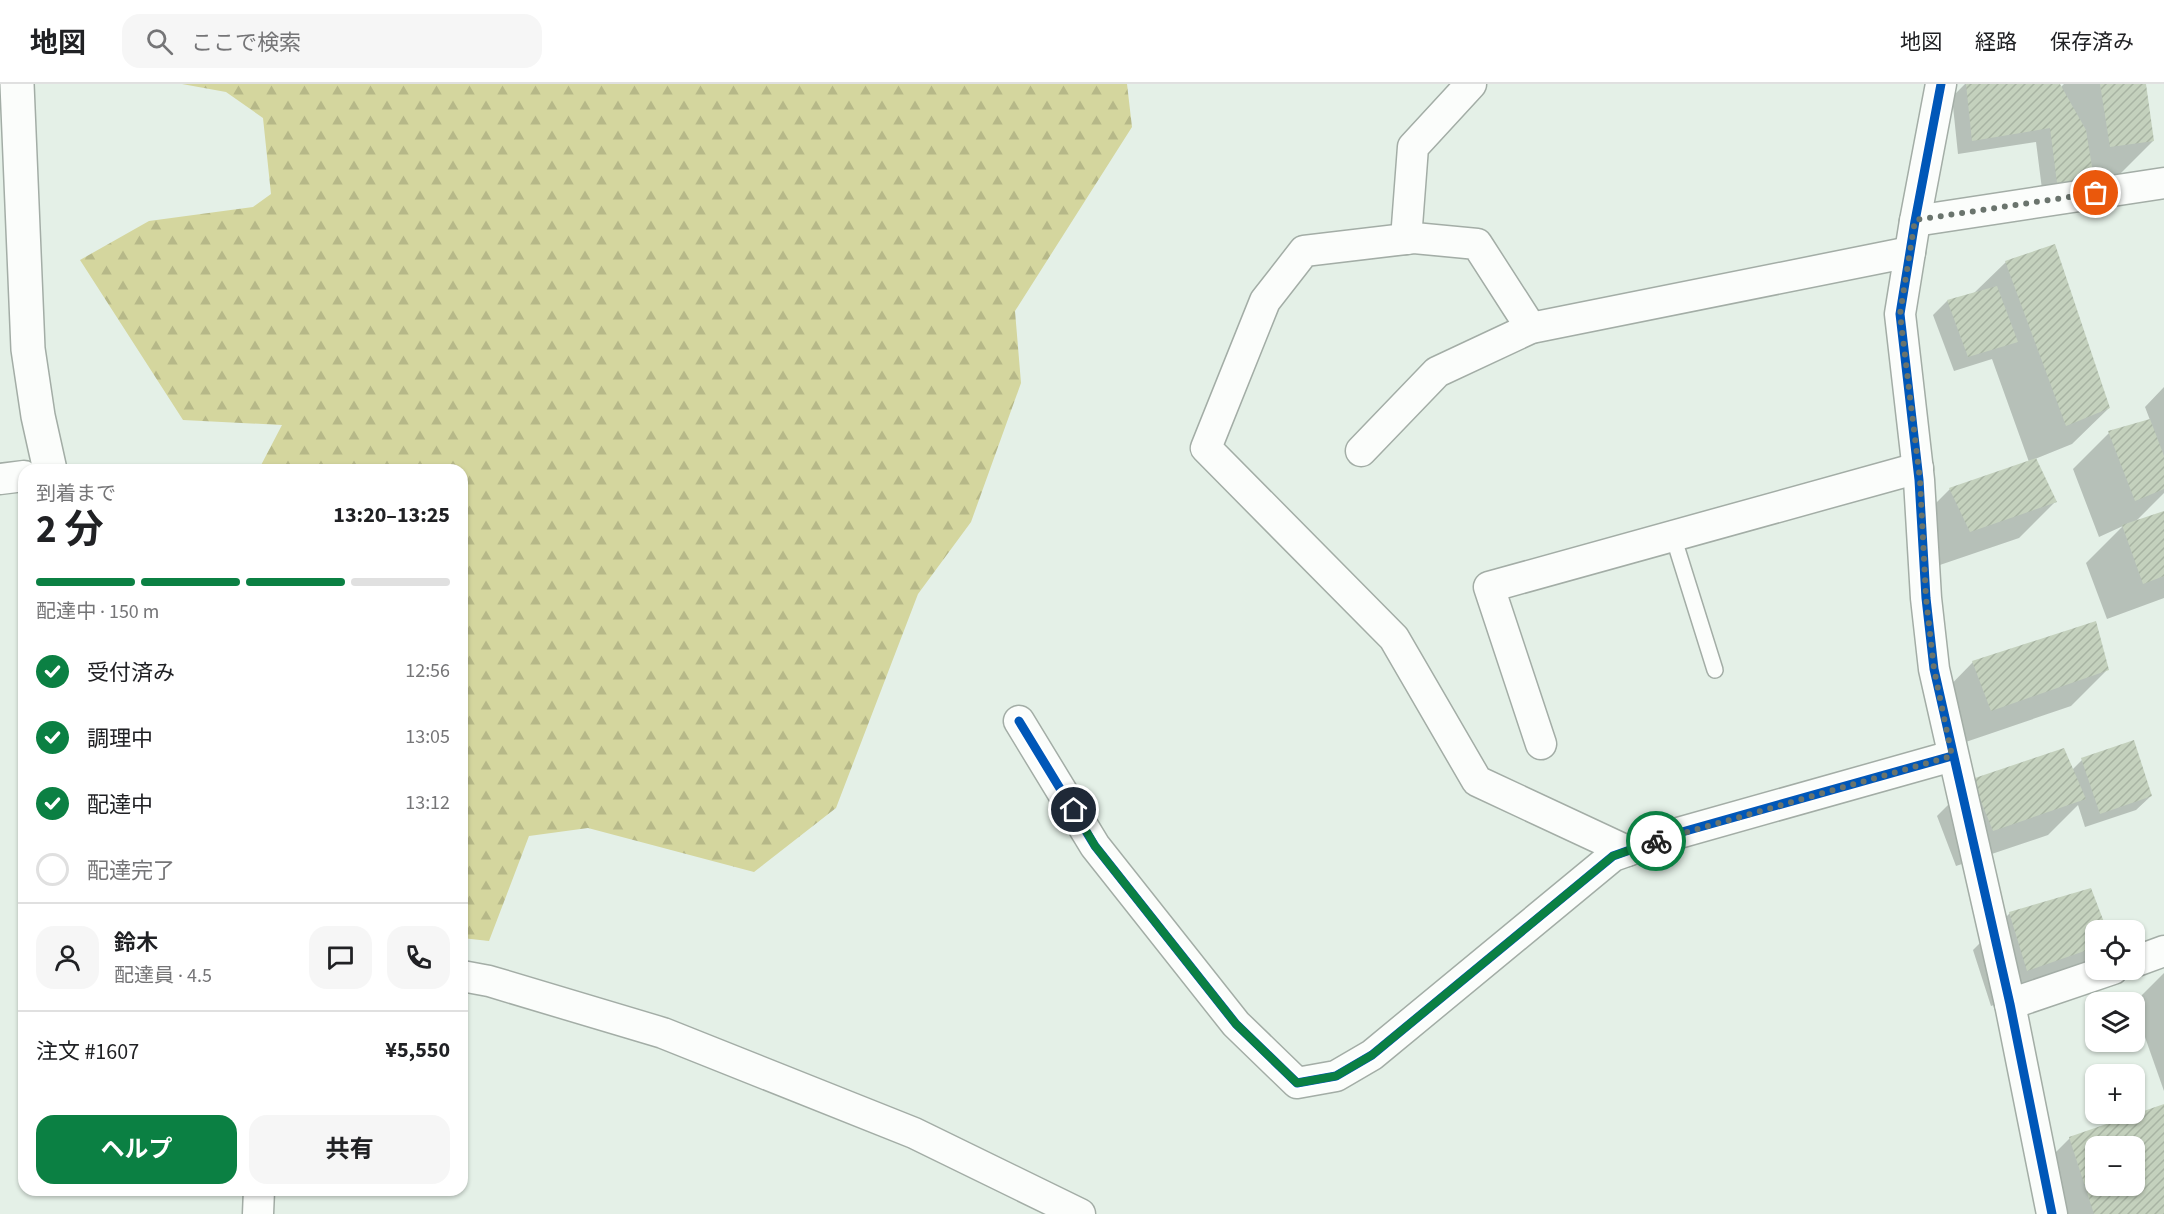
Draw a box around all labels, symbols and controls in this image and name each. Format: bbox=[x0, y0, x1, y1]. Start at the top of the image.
search box bbox=[122, 14, 542, 68]
text: 地図 bbox=[30, 23, 86, 63]
icon: search bbox=[143, 25, 176, 58]
text: ここで検索 bbox=[191, 27, 301, 59]
text: 地図 bbox=[1900, 27, 1942, 57]
text: 経路 bbox=[1975, 27, 2017, 57]
text: 保存済み bbox=[2050, 27, 2134, 57]
pin bbox=[2070, 167, 2121, 218]
icon: bag bbox=[2079, 176, 2112, 209]
text: 到着まで bbox=[36, 480, 116, 508]
text: 13:20–13:25 bbox=[333, 499, 450, 531]
text: 2 分 bbox=[36, 502, 103, 558]
text: 配達中 · 150 m bbox=[36, 598, 159, 626]
icon: check bbox=[36, 655, 69, 688]
text: 受付済み bbox=[87, 657, 175, 689]
text: 12:56 bbox=[405, 657, 450, 685]
icon: check bbox=[36, 721, 69, 754]
text: 調理中 bbox=[87, 723, 153, 755]
text: 13:05 bbox=[405, 723, 450, 751]
pin bbox=[1048, 784, 1099, 835]
icon: check bbox=[36, 787, 69, 820]
text: 配達中 bbox=[87, 789, 153, 821]
text: 13:12 bbox=[405, 789, 450, 817]
icon: home bbox=[1057, 793, 1090, 826]
courier bbox=[1626, 811, 1686, 871]
icon: bike bbox=[1640, 825, 1673, 858]
text: 配達完了 bbox=[87, 855, 175, 887]
map controls bbox=[2085, 920, 2145, 1196]
button: locate bbox=[2085, 920, 2145, 980]
button: person bbox=[36, 926, 99, 989]
button: chat bbox=[309, 926, 372, 989]
button: phone bbox=[387, 926, 450, 989]
text: 鈴木 bbox=[114, 927, 158, 959]
text: 配達員 · 4.5 bbox=[114, 962, 212, 990]
button: layers bbox=[2085, 992, 2145, 1052]
text: ¥5,550 bbox=[385, 1034, 450, 1066]
text: 注文 #1607 bbox=[36, 1036, 139, 1068]
button: + bbox=[2085, 1064, 2145, 1124]
button: ヘルプ bbox=[36, 1115, 237, 1184]
button: 共有 bbox=[249, 1115, 450, 1184]
button: − bbox=[2085, 1136, 2145, 1196]

